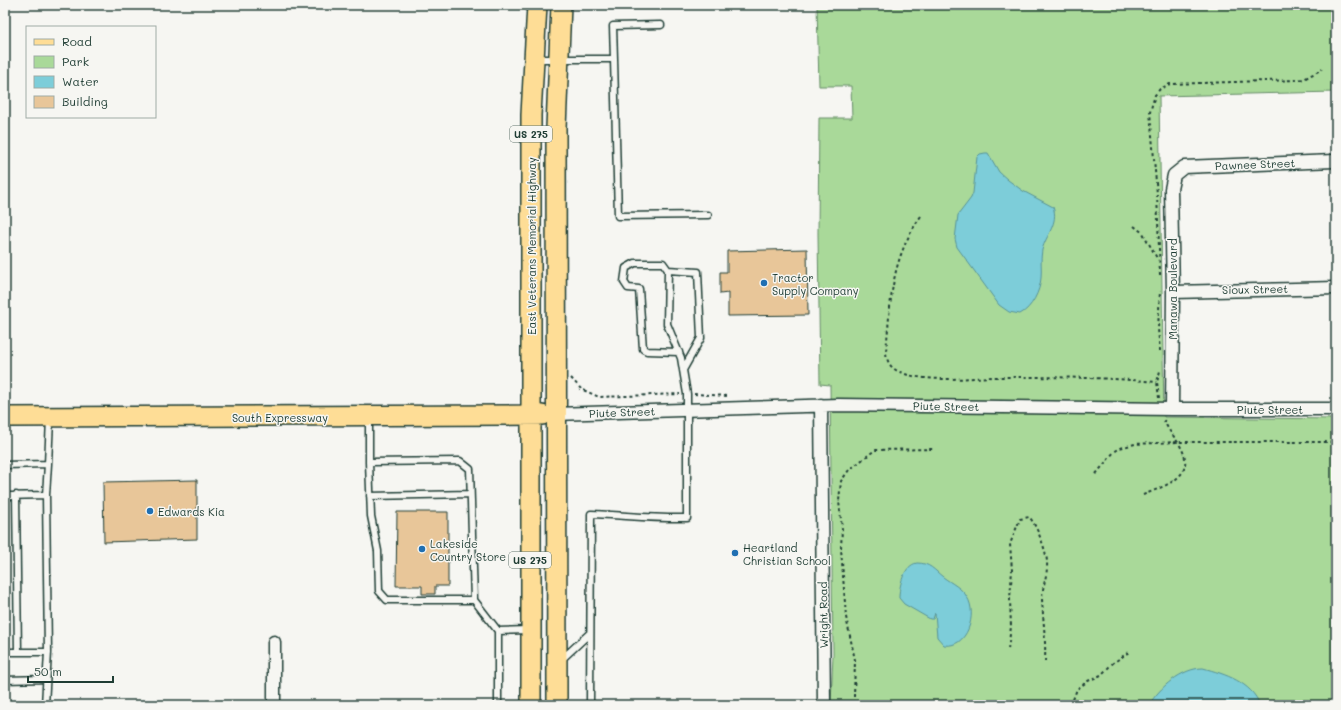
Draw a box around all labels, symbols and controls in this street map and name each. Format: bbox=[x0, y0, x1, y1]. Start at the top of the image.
legend bbox=[26, 26, 156, 118]
text: Road bbox=[62, 33, 92, 49]
text: Park bbox=[62, 53, 89, 69]
text: Water bbox=[62, 73, 99, 89]
text: Building bbox=[62, 93, 108, 109]
road number: US 275 bbox=[510, 126, 552, 142]
street label: Pawnee Street bbox=[1215, 155, 1296, 173]
street label: East Veterans Memorial Highway bbox=[524, 157, 539, 335]
street label: Manawa Boulevard bbox=[1165, 238, 1180, 340]
place label: Tractor Supply Company bbox=[772, 270, 859, 298]
marker: Tractor Supply Company bbox=[759, 278, 769, 288]
street label: Sioux Street bbox=[1222, 281, 1288, 297]
street label: Piute Street bbox=[913, 398, 979, 414]
street label: Piute Street bbox=[1237, 402, 1303, 417]
street label: Piute Street bbox=[589, 403, 656, 421]
street label: South Expressway bbox=[232, 410, 328, 425]
place label: Edwards Kia bbox=[158, 504, 225, 519]
marker: Edwards Kia bbox=[145, 506, 155, 516]
place label: Lakeside Country Store bbox=[430, 536, 506, 564]
place label: Heartland Christian School bbox=[743, 540, 831, 568]
marker: Lakeside Country Store bbox=[417, 544, 427, 554]
marker: Heartland Christian School bbox=[730, 548, 740, 558]
road number: US 275 bbox=[509, 552, 551, 568]
street label: Wright Road bbox=[815, 581, 831, 649]
scale bar bbox=[28, 658, 113, 684]
text: 50 m bbox=[34, 663, 62, 679]

